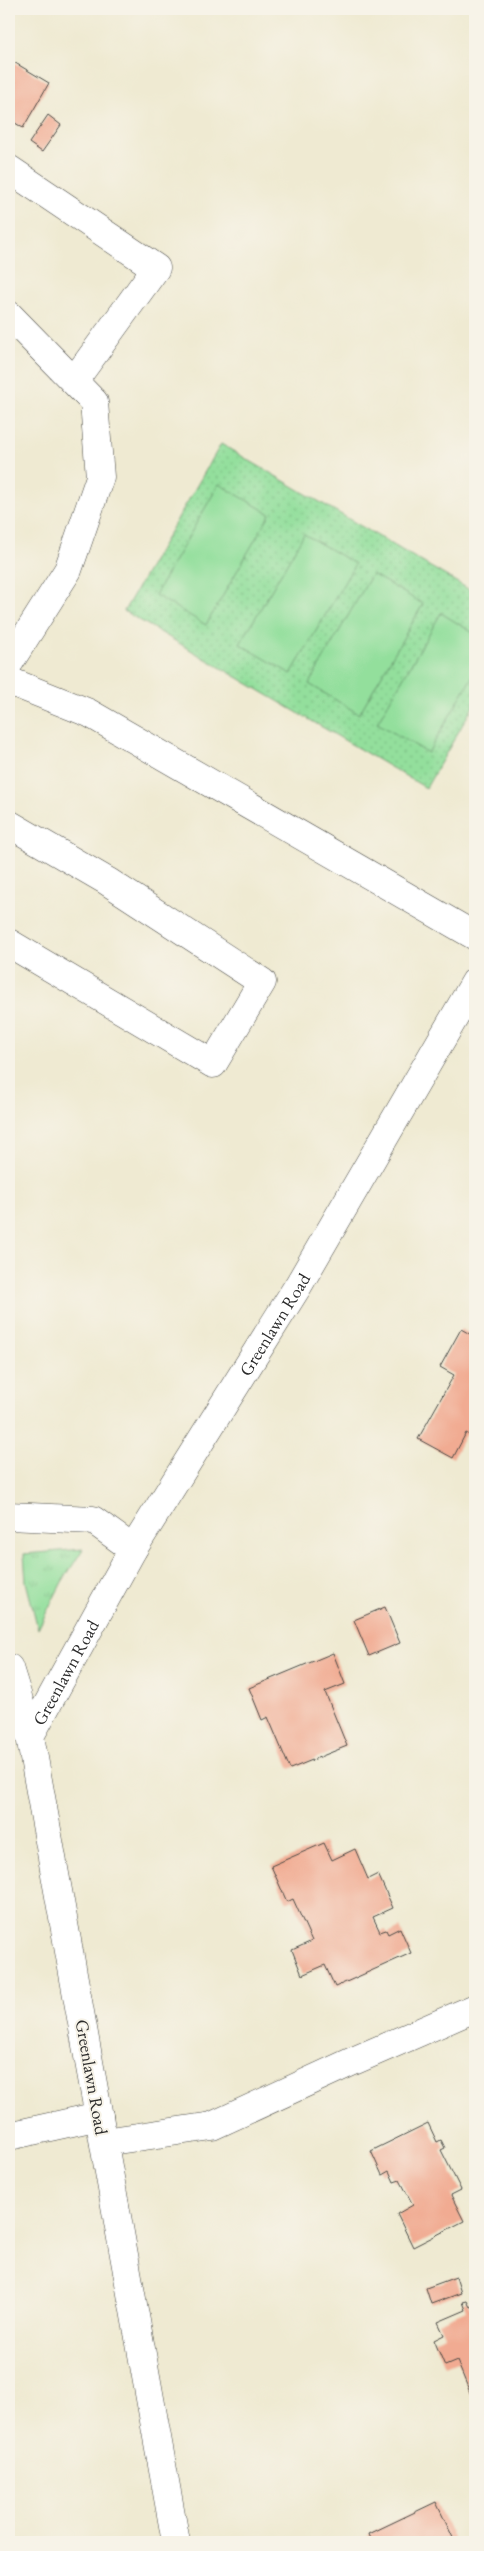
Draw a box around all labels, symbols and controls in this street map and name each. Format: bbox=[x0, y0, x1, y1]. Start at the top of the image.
street label: Greenlawn Road bbox=[233, 1268, 315, 1380]
street label: Greenlawn Road bbox=[27, 1615, 104, 1729]
street label: Greenlawn Road bbox=[71, 2018, 114, 2137]

